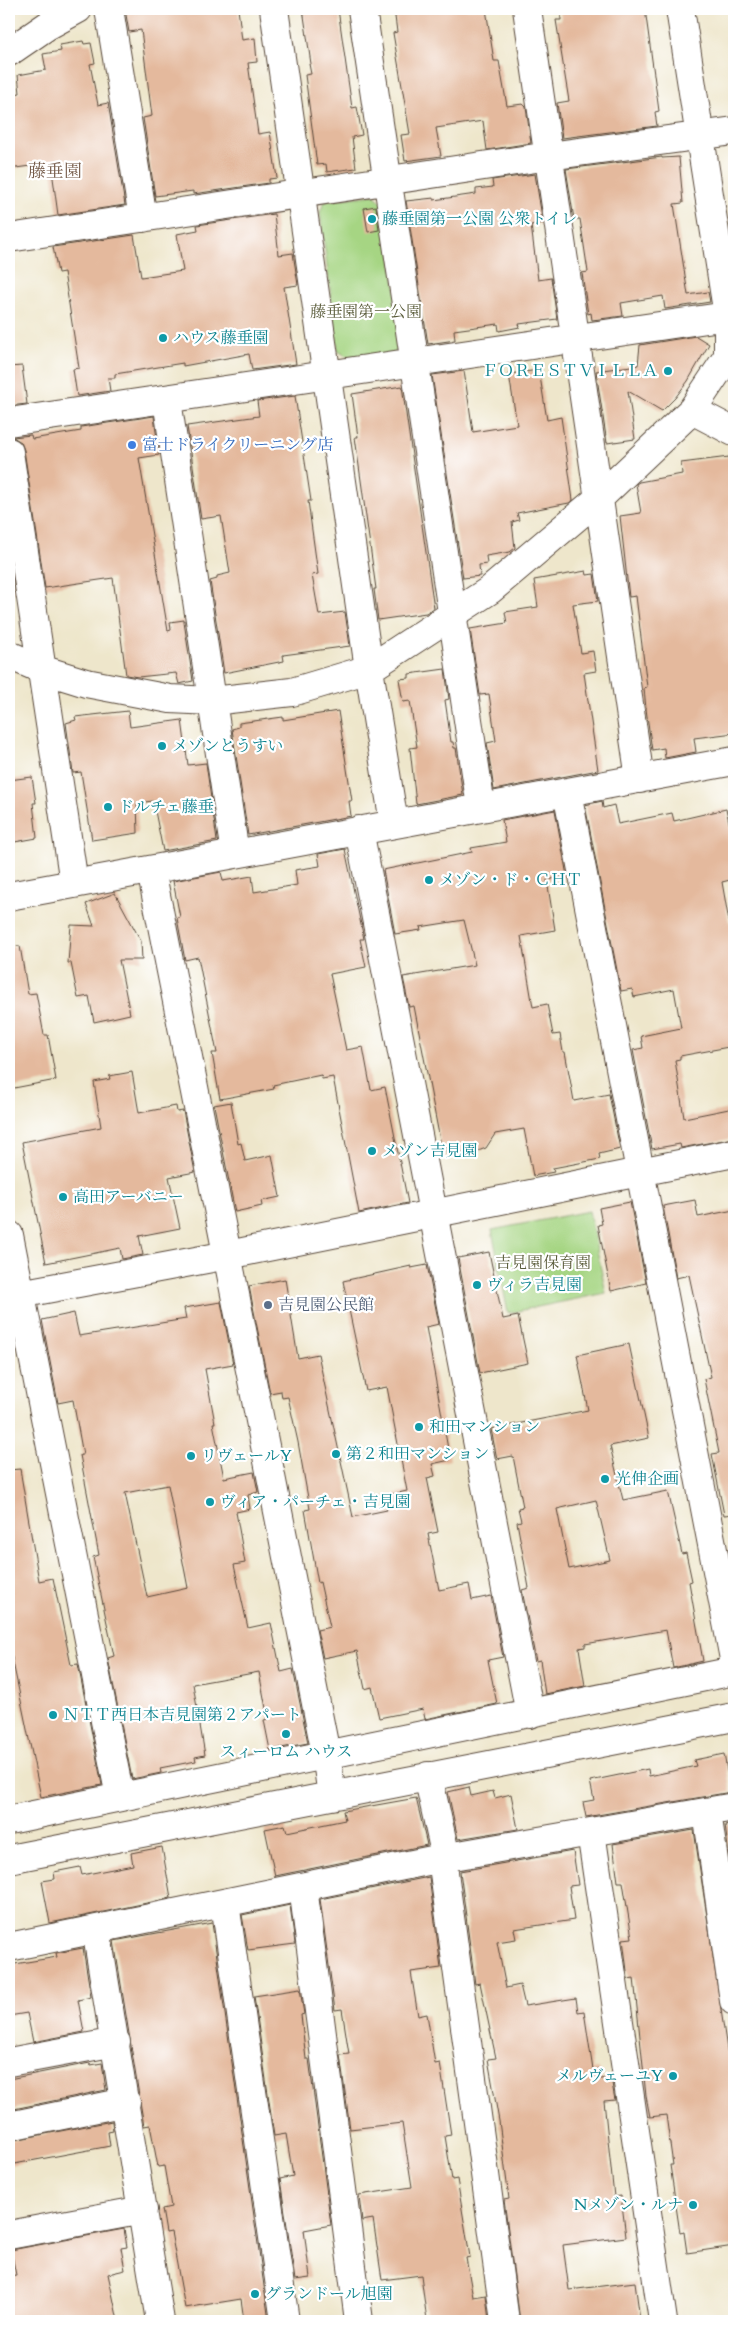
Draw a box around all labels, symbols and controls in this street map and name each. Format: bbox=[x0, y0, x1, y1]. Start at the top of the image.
district label: 藤垂園 bbox=[28, 159, 82, 184]
place label: 藤垂園第一公園 公衆トイレ bbox=[382, 208, 578, 230]
marker: 藤垂園第一公園 公衆トイレ bbox=[366, 213, 378, 225]
park label: 藤垂園第一公園 bbox=[310, 301, 422, 323]
place label: ハウス藤垂園 bbox=[173, 327, 269, 349]
marker: ハウス藤垂園 bbox=[157, 332, 169, 344]
place label: ＦＯＲＥＳＴＶＩＬＬＡ bbox=[482, 360, 658, 382]
marker: ＦＯＲＥＳＴＶＩＬＬＡ bbox=[662, 365, 674, 377]
place label: 富士ドライクリーニング店 bbox=[142, 434, 333, 456]
marker: 富士ドライクリーニング店 bbox=[126, 439, 138, 451]
place label: メゾンとうすい bbox=[172, 735, 284, 757]
marker: メゾンとうすい bbox=[156, 740, 168, 752]
place label: ドルチェ藤垂 bbox=[118, 796, 214, 818]
marker: ドルチェ藤垂 bbox=[102, 801, 114, 813]
place label: メゾン・ド・ＣＨＴ bbox=[439, 869, 583, 891]
marker: メゾン・ド・ＣＨＴ bbox=[423, 874, 435, 886]
place label: メゾン吉見園 bbox=[382, 1140, 478, 1162]
marker: メゾン吉見園 bbox=[366, 1145, 378, 1157]
place label: 高田アーバニー bbox=[73, 1186, 184, 1208]
marker: 高田アーバニー bbox=[57, 1191, 69, 1203]
park label: 吉見園保育園 bbox=[495, 1252, 591, 1274]
place label: ヴィラ吉見園 bbox=[487, 1274, 582, 1296]
marker: ヴィラ吉見園 bbox=[471, 1279, 483, 1291]
place label: 吉見園公民館 bbox=[278, 1294, 374, 1316]
marker: 吉見園公民館 bbox=[262, 1299, 274, 1311]
place label: 和田マンション bbox=[429, 1416, 540, 1438]
marker: 和田マンション bbox=[413, 1421, 425, 1433]
place label: 第２和田マンション bbox=[346, 1443, 489, 1465]
place label: リヴェールY bbox=[201, 1445, 292, 1467]
marker: 第２和田マンション bbox=[330, 1448, 342, 1460]
marker: リヴェールY bbox=[185, 1450, 197, 1462]
place label: 光伸企画 bbox=[615, 1468, 679, 1490]
marker: 光伸企画 bbox=[599, 1473, 611, 1485]
place label: ヴィア・パーチェ・吉見園 bbox=[220, 1491, 411, 1513]
marker: ヴィア・パーチェ・吉見園 bbox=[204, 1496, 216, 1508]
place label: ＮＴＴ西日本吉見園第２アパート bbox=[63, 1704, 302, 1726]
marker: ＮＴＴ西日本吉見園第２アパート bbox=[47, 1709, 59, 1721]
marker: スィーロム ハウス bbox=[280, 1728, 292, 1740]
place label: スィーロム ハウス bbox=[220, 1741, 352, 1763]
place label: メルヴェーユY bbox=[556, 2065, 663, 2087]
marker: メルヴェーユY bbox=[667, 2070, 679, 2082]
place label: Nメゾン・ルナ bbox=[574, 2194, 683, 2216]
marker: Nメゾン・ルナ bbox=[687, 2199, 699, 2211]
place label: グランドール旭園 bbox=[265, 2283, 393, 2305]
marker: グランドール旭園 bbox=[249, 2288, 261, 2300]

